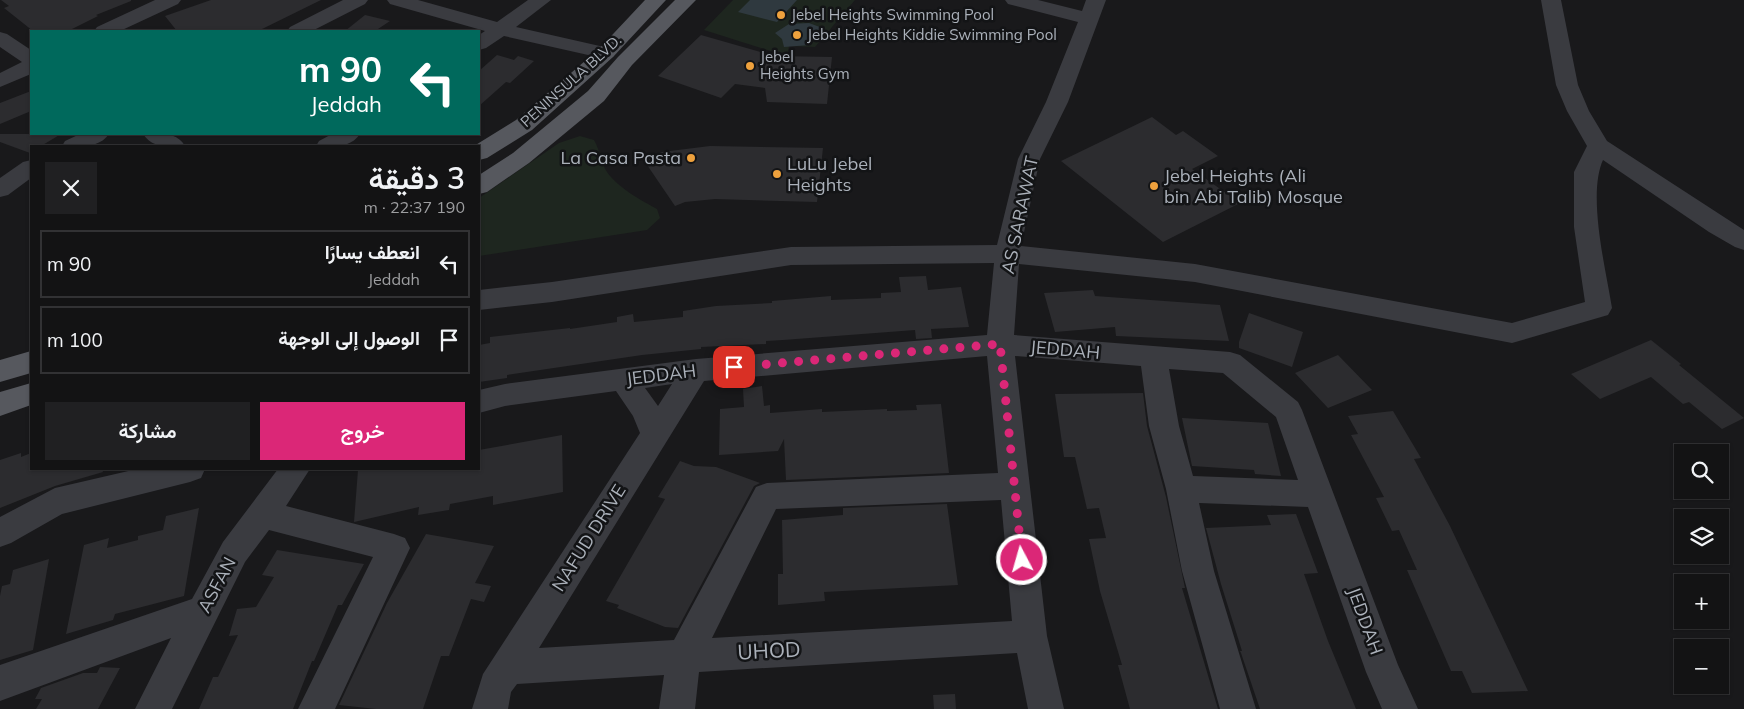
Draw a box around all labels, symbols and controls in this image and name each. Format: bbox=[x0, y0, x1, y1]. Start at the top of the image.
place label: Jebel Heights Swimming Pool bbox=[791, 5, 994, 24]
marker: Jebel Heights Swimming Pool bbox=[775, 9, 787, 21]
place label: Jebel Heights Kiddie Swimming Pool bbox=[807, 25, 1057, 44]
marker: Jebel Heights Kiddie Swimming Pool bbox=[791, 29, 803, 41]
street label: PENINSULA BLVD. bbox=[516, 30, 625, 131]
text: 90 m bbox=[299, 47, 382, 91]
place label: Jebel Heights Gym bbox=[760, 47, 850, 83]
icon: left bbox=[400, 50, 465, 115]
marker: Jebel Heights Gym bbox=[744, 60, 756, 72]
text: Jeddah bbox=[310, 90, 382, 118]
place label: La Casa Pasta bbox=[560, 146, 681, 169]
marker: La Casa Pasta bbox=[685, 152, 697, 164]
place label: LuLu Jebel Heights bbox=[787, 152, 872, 196]
street label: AS SARAWAT bbox=[996, 154, 1043, 276]
text: 3 دقيقة bbox=[369, 159, 465, 197]
button: close bbox=[45, 162, 97, 214]
place label: Jebel Heights (Ali bin Abi Talib) Mosque bbox=[1164, 164, 1343, 208]
marker: LuLu Jebel Heights bbox=[771, 168, 783, 180]
marker: Jebel Heights (Ali bin Abi Talib) Mosque bbox=[1148, 180, 1160, 192]
text: 190 m · 22:37 bbox=[364, 197, 465, 217]
text: انعطف يسارًا bbox=[325, 240, 420, 264]
icon: left bbox=[435, 250, 463, 278]
text: 90 m bbox=[47, 252, 91, 276]
text: Jeddah bbox=[368, 269, 420, 289]
text: الوصول إلى الوجهة bbox=[278, 326, 420, 350]
icon: arrive bbox=[435, 326, 463, 354]
text: 100 m bbox=[47, 328, 103, 352]
street label: JEDDAH bbox=[1029, 335, 1101, 364]
pin bbox=[713, 346, 755, 388]
icon: arrive bbox=[720, 353, 748, 381]
street label: JEDDAH bbox=[625, 359, 697, 390]
button: مشاركة bbox=[45, 402, 250, 460]
button: خروج bbox=[260, 402, 465, 460]
map controls bbox=[1674, 444, 1729, 694]
button: search bbox=[1674, 444, 1729, 499]
street label: NAFUD DRIVE bbox=[547, 480, 631, 595]
button: layers bbox=[1674, 509, 1729, 564]
position arrow bbox=[995, 533, 1047, 585]
street label: ASFAN bbox=[192, 553, 241, 617]
button: + bbox=[1674, 574, 1729, 629]
street label: JEDDAH bbox=[1343, 584, 1388, 658]
street label: UHOD bbox=[737, 635, 801, 665]
button: − bbox=[1674, 639, 1729, 694]

